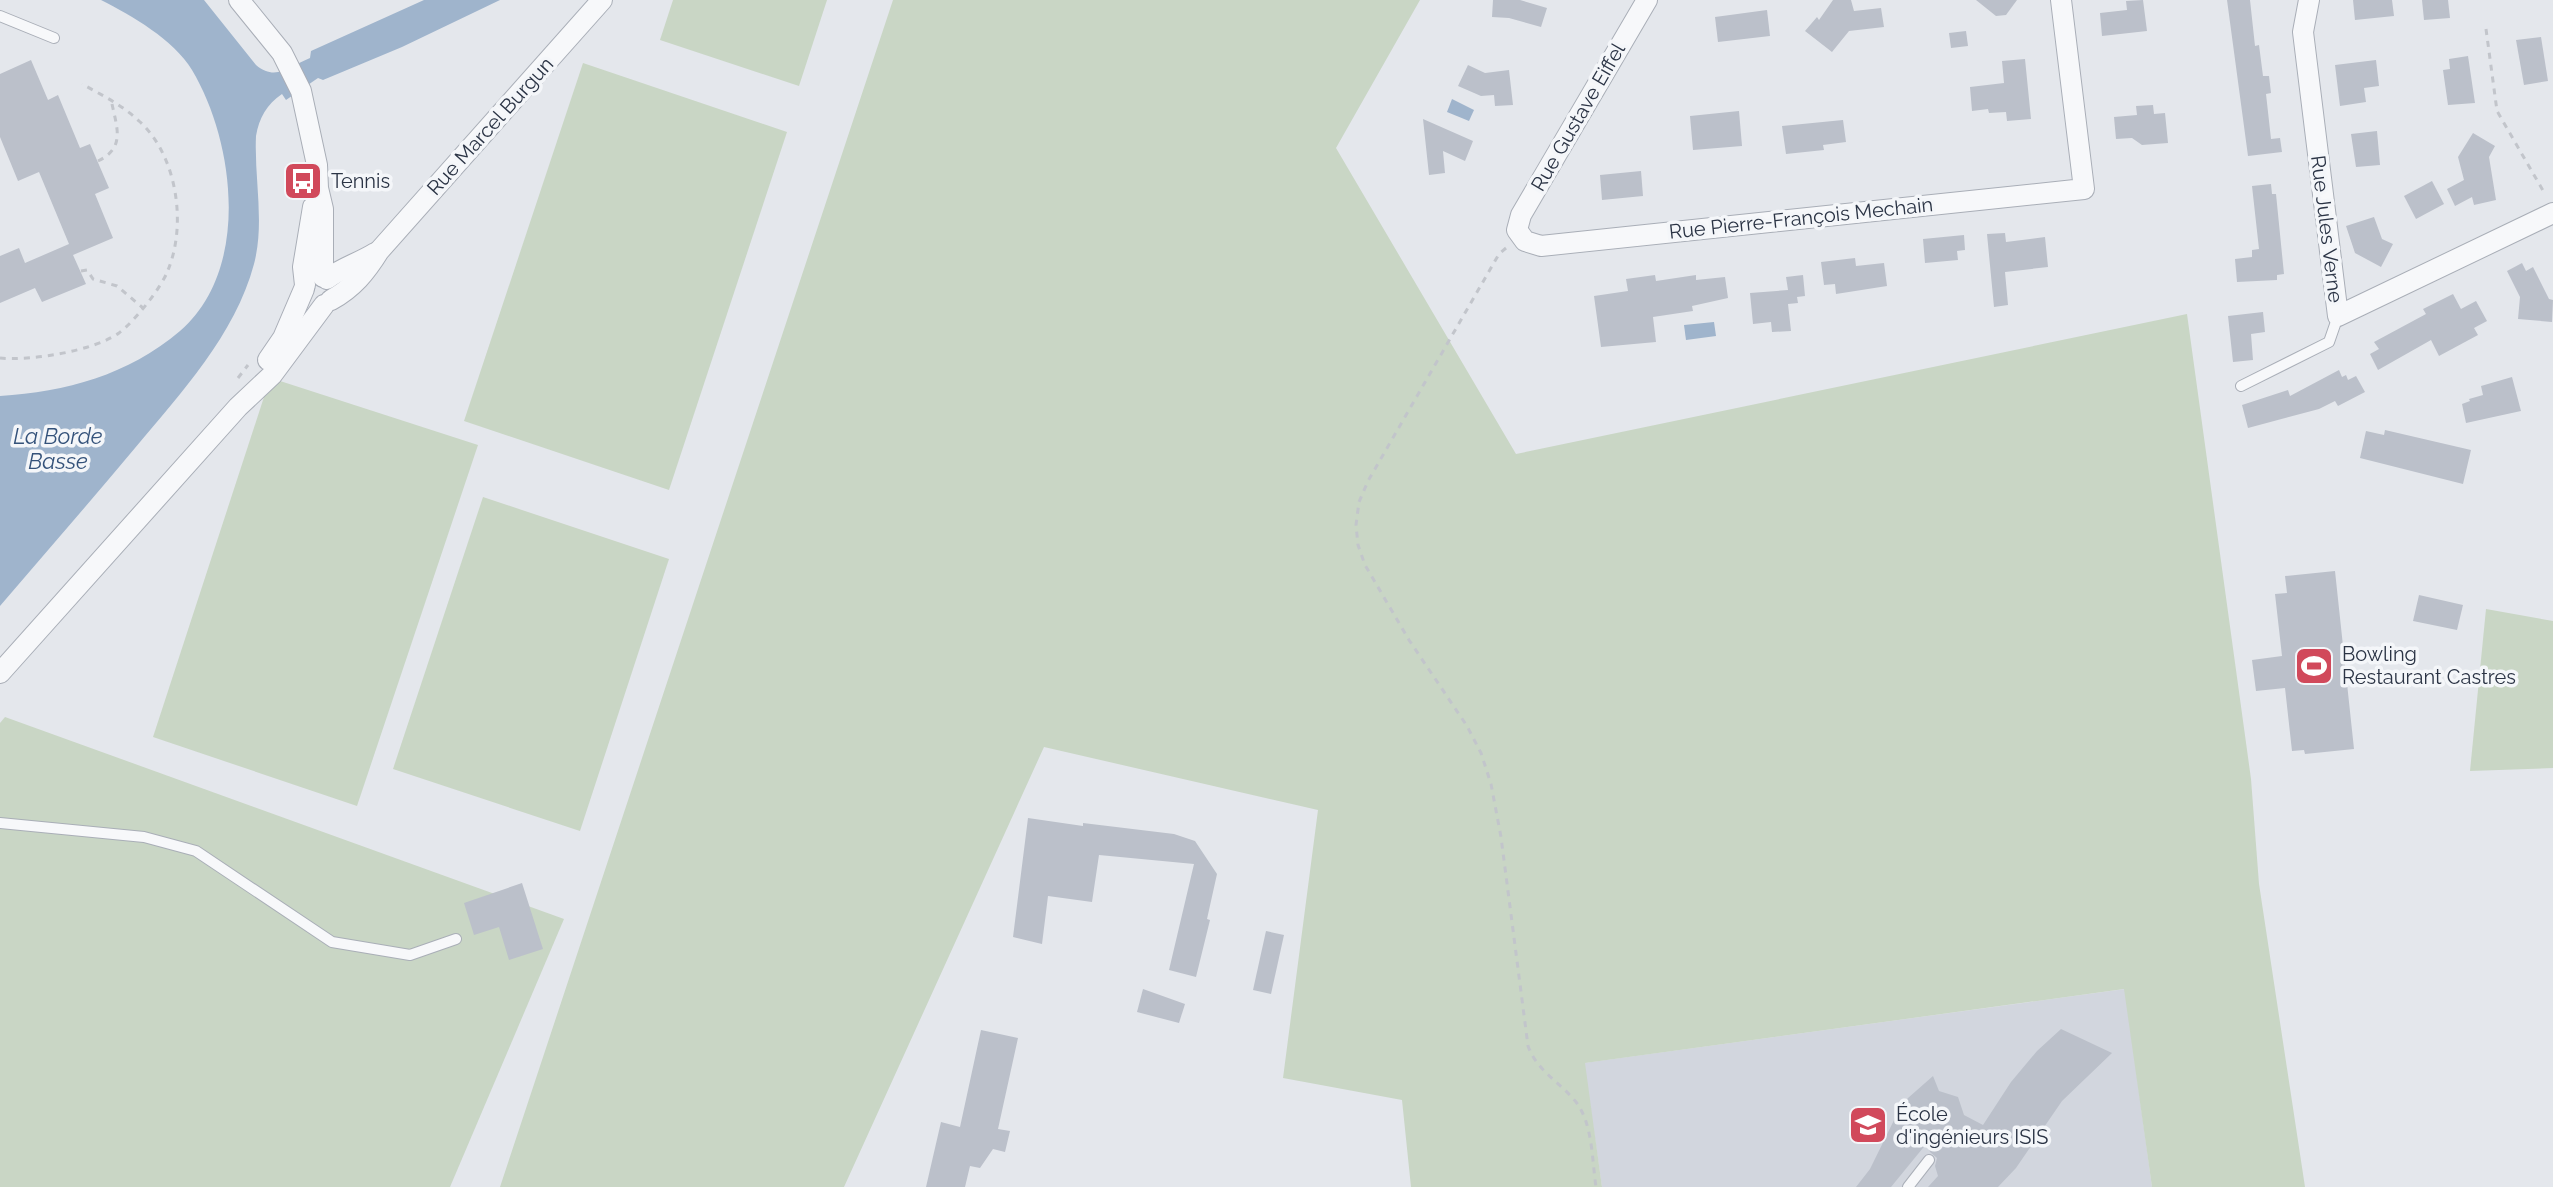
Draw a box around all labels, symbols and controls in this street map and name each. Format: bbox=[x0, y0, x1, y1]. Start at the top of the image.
street label: Rue Gustave Eiffel bbox=[1526, 38, 1630, 195]
street label: Rue Marcel Burgun bbox=[422, 52, 558, 200]
street label: Rue Jules Verne bbox=[2306, 154, 2348, 304]
bus stop icon: Tennis bbox=[282, 160, 324, 202]
place label: Tennis bbox=[331, 169, 390, 193]
street label: Rue Pierre-François Mechain bbox=[1668, 192, 1934, 244]
water label: La Borde Basse bbox=[13, 423, 103, 474]
place label: Bowling Restaurant Castres bbox=[2342, 642, 2516, 689]
sports icon: Bowling Restaurant Castres bbox=[2293, 645, 2335, 687]
place label: École d'ingénieurs ISIS bbox=[1896, 1102, 2048, 1149]
school or university icon: École d'ingénieurs ISIS bbox=[1847, 1104, 1889, 1146]

